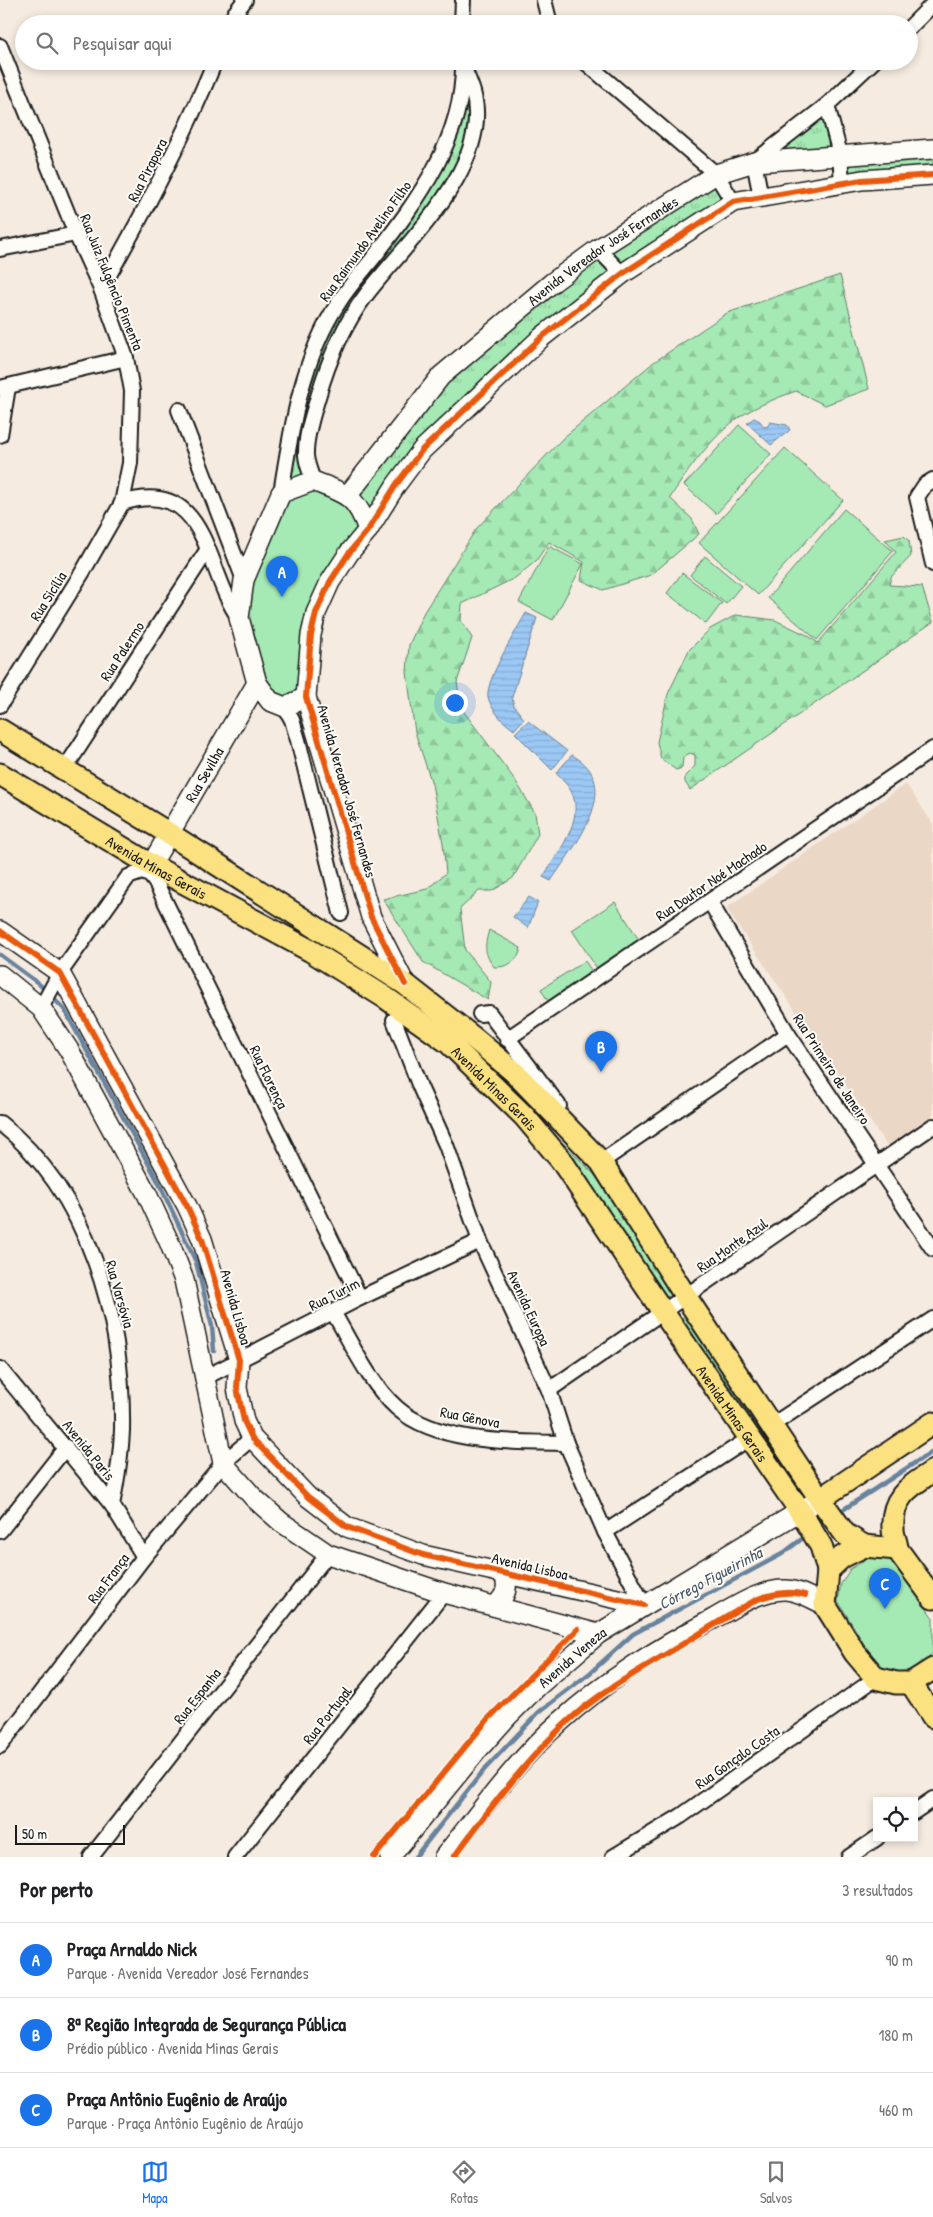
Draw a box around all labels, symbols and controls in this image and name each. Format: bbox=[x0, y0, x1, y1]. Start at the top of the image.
search box bbox=[15, 15, 918, 70]
icon: search bbox=[33, 29, 61, 57]
text: Pesquisar aqui bbox=[73, 30, 172, 56]
street label: Rua Pirapora bbox=[122, 135, 172, 205]
street label: Rua Raimundo Avelino Filho bbox=[314, 176, 416, 306]
street label: Avenida Vereador José Fernandes bbox=[523, 190, 682, 310]
street label: Rua Juiz Fulgêncio Pimenta bbox=[75, 211, 149, 353]
pin: A bbox=[266, 556, 298, 597]
street label: Rua Sicília bbox=[25, 567, 71, 625]
street label: Rua Palermo bbox=[95, 617, 149, 685]
your location bbox=[442, 690, 468, 716]
street label: Avenida Vereador José Fernandes bbox=[312, 702, 382, 880]
street label: Rua Sevilha bbox=[180, 743, 228, 806]
street label: Avenida Minas Gerais bbox=[102, 830, 211, 904]
street label: Rua Doutor Noé Machado bbox=[651, 836, 771, 926]
street label: Rua Primeiro de Janeiro bbox=[788, 1010, 876, 1128]
pin: B bbox=[585, 1031, 617, 1072]
street label: Avenida Minas Gerais bbox=[447, 1041, 542, 1135]
street label: Rua Florença bbox=[245, 1042, 293, 1112]
street label: Rua Monte Azul bbox=[692, 1213, 772, 1277]
street label: Rua Varsóvia bbox=[100, 1258, 140, 1330]
street label: Avenida Lisboa bbox=[215, 1267, 257, 1347]
street label: Avenida Europa bbox=[502, 1267, 556, 1349]
street label: Rua Turim bbox=[305, 1272, 363, 1316]
street label: Avenida Minas Gerais bbox=[692, 1361, 773, 1466]
street label: Rua Gênova bbox=[439, 1401, 502, 1433]
street label: Avenida Paris bbox=[58, 1415, 120, 1485]
water label: Córrego Figueirinha bbox=[654, 1541, 767, 1615]
street label: Avenida Lisboa bbox=[490, 1547, 570, 1585]
street label: Rua França bbox=[82, 1548, 134, 1607]
pin: C bbox=[869, 1568, 901, 1609]
street label: Avenida Veneza bbox=[533, 1621, 610, 1692]
street label: Rua Espanha bbox=[168, 1664, 226, 1728]
street label: Rua Portugal bbox=[298, 1681, 356, 1749]
street label: Rua Gonçalo Costa bbox=[691, 1720, 783, 1794]
map controls bbox=[873, 1797, 918, 1842]
button: locate bbox=[873, 1797, 918, 1842]
scale bar bbox=[15, 1822, 125, 1845]
text: 50 m bbox=[22, 1824, 47, 1843]
text: Por perto bbox=[20, 1875, 93, 1904]
text: 3 resultados bbox=[842, 1879, 913, 1901]
text: Praça Arnaldo Nick bbox=[67, 1936, 197, 1962]
text: A bbox=[32, 1949, 40, 1971]
text: 90 m bbox=[885, 1949, 913, 1971]
text: Parque · Avenida Vereador José Fernandes bbox=[67, 1962, 309, 1984]
text: 8ª Região Integrada de Segurança Pública bbox=[67, 2011, 346, 2037]
text: B bbox=[32, 2024, 40, 2046]
text: 180 m bbox=[879, 2024, 913, 2046]
text: Prédio público · Avenida Minas Gerais bbox=[67, 2037, 278, 2059]
text: Praça Antônio Eugênio de Araújo bbox=[67, 2086, 287, 2112]
text: C bbox=[32, 2099, 40, 2121]
text: 460 m bbox=[879, 2099, 913, 2121]
text: Parque · Praça Antônio Eugênio de Araújo bbox=[67, 2112, 303, 2134]
tab: Mapa bbox=[141, 2158, 169, 2207]
tab: Rotas bbox=[450, 2158, 478, 2207]
tab: Salvos bbox=[760, 2158, 792, 2207]

